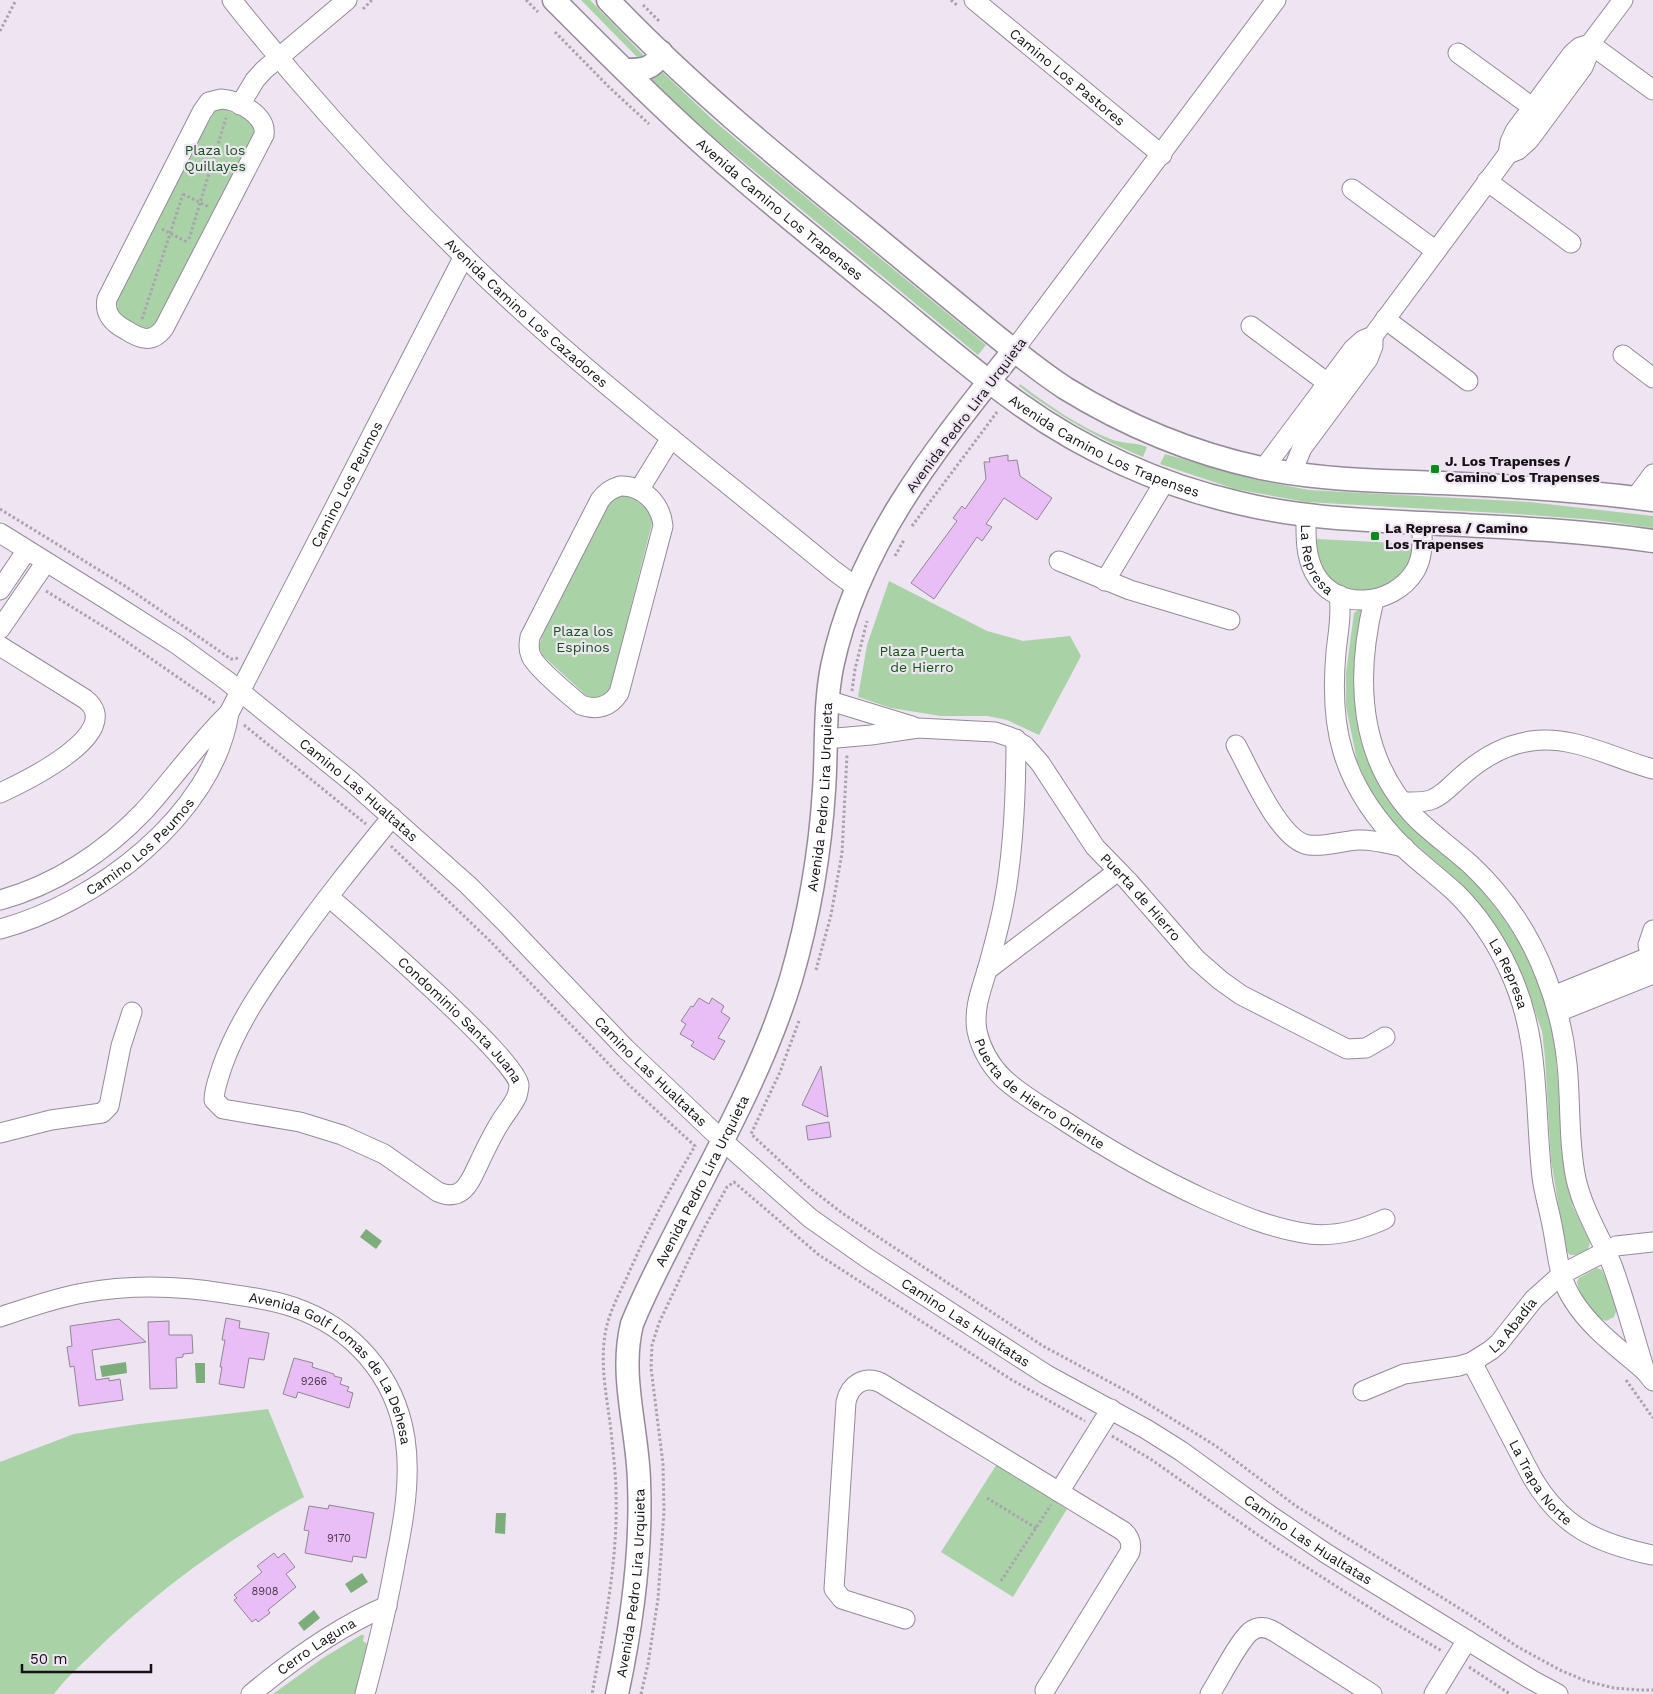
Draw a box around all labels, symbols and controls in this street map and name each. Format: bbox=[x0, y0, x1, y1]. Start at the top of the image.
street label: Camino Los Pastores bbox=[1007, 25, 1128, 129]
street label: Avenida Camino Los Trapenses bbox=[694, 135, 866, 283]
park label: Plaza los Quillayes bbox=[184, 142, 246, 174]
street label: Avenida Camino Los Cazadores bbox=[442, 235, 611, 390]
street label: Avenida Pedro Lira Urquieta bbox=[903, 334, 1030, 496]
street label: Avenida Camino Los Trapenses bbox=[1006, 391, 1201, 500]
street label: Camino Los Peumos bbox=[307, 419, 385, 550]
place label: J. Los Trapenses / Camino Los Trapenses bbox=[1445, 453, 1600, 485]
marker: J. Los Trapenses / Camino Los Trapenses bbox=[1429, 463, 1441, 475]
place label: La Represa / Camino Los Trapenses bbox=[1385, 520, 1528, 552]
street label: La Represa bbox=[1298, 524, 1336, 598]
marker: La Represa / Camino Los Trapenses bbox=[1369, 530, 1381, 542]
park label: Plaza los Espinos bbox=[553, 623, 613, 655]
park label: Plaza Puerta de Hierro bbox=[880, 643, 965, 675]
street label: Avenida Pedro Lira Urquieta bbox=[804, 702, 835, 893]
street label: Camino Las Hualtatas bbox=[296, 735, 421, 845]
street label: Camino Los Peumos bbox=[83, 795, 197, 898]
street label: Puerta de Hierro bbox=[1097, 850, 1184, 944]
street label: La Represa bbox=[1486, 935, 1531, 1011]
street label: Condominio Santa Juana bbox=[395, 953, 526, 1086]
street label: Camino Las Hualtatas bbox=[591, 1013, 710, 1129]
street label: Puerta de Hierro Oriente bbox=[971, 1036, 1108, 1152]
street label: Avenida Pedro Lira Urquieta bbox=[652, 1093, 752, 1269]
street label: Camino Las Hualtatas bbox=[898, 1275, 1033, 1370]
street label: Avenida Golf Lomas de La Dehesa bbox=[248, 1289, 414, 1446]
street label: La Abadía bbox=[1485, 1294, 1540, 1356]
house number: 9266 bbox=[301, 1375, 328, 1388]
street label: La Trapa Norte bbox=[1506, 1437, 1575, 1528]
street label: Avenida Pedro Lira Urquieta bbox=[613, 1489, 648, 1679]
street label: Camino Las Hualtatas bbox=[1241, 1491, 1375, 1588]
house number: 9170 bbox=[327, 1532, 351, 1545]
house number: 8908 bbox=[251, 1585, 279, 1598]
street label: Cerro Laguna bbox=[274, 1615, 358, 1678]
scale bar bbox=[22, 1642, 151, 1674]
text: 50 m bbox=[30, 1650, 67, 1668]

